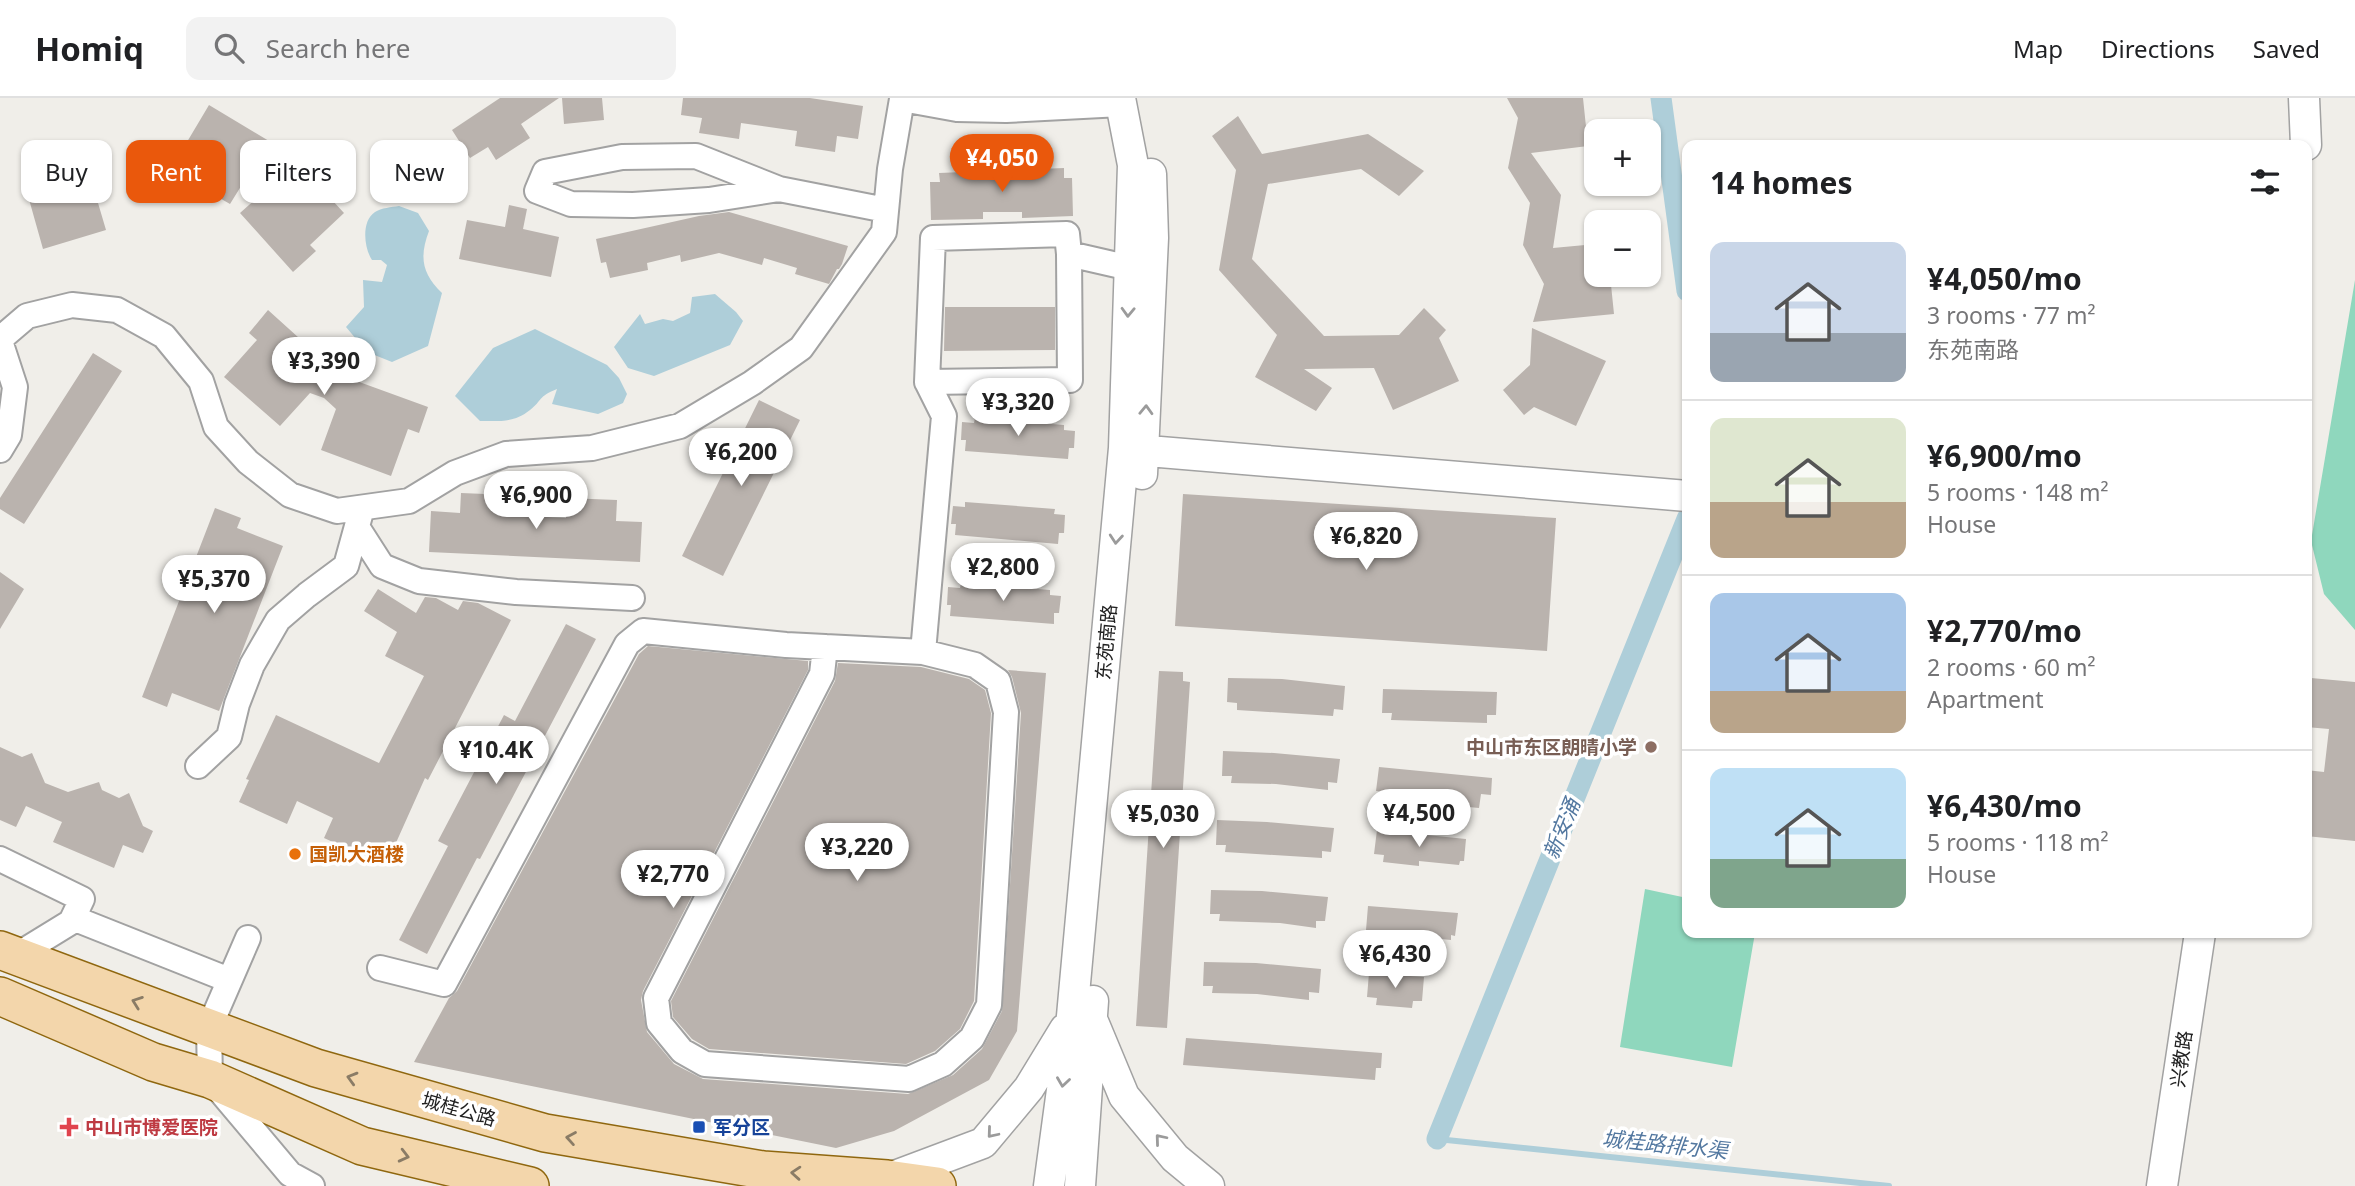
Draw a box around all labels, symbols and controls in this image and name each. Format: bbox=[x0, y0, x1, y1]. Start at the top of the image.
search box bbox=[186, 17, 676, 80]
text: Homiq bbox=[35, 26, 144, 71]
icon: search bbox=[210, 29, 248, 67]
text: Search here bbox=[266, 30, 410, 66]
text: Map bbox=[2013, 32, 2063, 65]
text: Directions bbox=[2101, 32, 2215, 65]
text: Saved bbox=[2253, 32, 2320, 65]
map controls bbox=[1584, 119, 1661, 287]
button: + bbox=[1584, 119, 1661, 196]
pin: ¥4,050 bbox=[945, 134, 1059, 194]
chip: Buy bbox=[21, 140, 112, 203]
chip: Rent bbox=[126, 140, 226, 203]
chip: Filters bbox=[240, 140, 356, 203]
chip: New bbox=[370, 140, 468, 203]
text: ¥4,050 bbox=[966, 141, 1038, 173]
text: 14 homes bbox=[1710, 162, 1853, 203]
icon: filters bbox=[2246, 163, 2284, 201]
button: − bbox=[1584, 210, 1661, 287]
text: ¥4,050/mo bbox=[1927, 258, 2082, 299]
icon: home bbox=[1766, 270, 1850, 354]
text: 3 rooms · 77 m² bbox=[1927, 299, 2096, 331]
one-way arrow bbox=[1121, 307, 1136, 318]
text: 东苑南路 bbox=[1927, 333, 2019, 365]
pin: ¥3,390 bbox=[267, 338, 381, 397]
text: ¥3,390 bbox=[288, 344, 360, 376]
pin: ¥3,320 bbox=[961, 378, 1075, 438]
text: ¥3,320 bbox=[982, 385, 1054, 417]
one-way arrow bbox=[1139, 404, 1154, 415]
pin: ¥6,200 bbox=[684, 428, 798, 488]
text: ¥6,200 bbox=[705, 435, 777, 467]
text: ¥6,900/mo bbox=[1927, 435, 2082, 476]
icon: home bbox=[1766, 446, 1850, 530]
pin: ¥6,900 bbox=[479, 472, 593, 531]
text: 5 rooms · 148 m² bbox=[1927, 476, 2109, 508]
text: ¥6,900 bbox=[500, 478, 572, 510]
text: House bbox=[1927, 508, 1996, 540]
pin: ¥6,820 bbox=[1309, 512, 1423, 572]
text: ¥6,820 bbox=[1330, 519, 1402, 551]
one-way arrow bbox=[1109, 534, 1124, 545]
pin: ¥2,800 bbox=[946, 544, 1060, 603]
text: ¥2,800 bbox=[967, 550, 1039, 582]
pin: ¥5,370 bbox=[157, 556, 271, 615]
text: ¥5,370 bbox=[178, 562, 250, 594]
street label: 东苑南路 bbox=[1090, 603, 1122, 681]
text: ¥2,770/mo bbox=[1927, 610, 2082, 651]
icon: home bbox=[1766, 621, 1850, 705]
text: 2 rooms · 60 m² bbox=[1927, 651, 2096, 683]
text: Apartment bbox=[1927, 683, 2044, 715]
pin: ¥10.4K bbox=[439, 726, 553, 786]
text: ¥10.4K bbox=[459, 733, 533, 765]
place label: 中山市东区朗晴小学 bbox=[1466, 734, 1637, 760]
marker: 中山市东区朗晴小学 bbox=[1643, 739, 1659, 755]
text: ¥6,430/mo bbox=[1927, 785, 2082, 826]
pin: ¥5,030 bbox=[1106, 790, 1220, 850]
pin: ¥4,500 bbox=[1362, 790, 1476, 849]
water label: 新安涌 bbox=[1536, 792, 1587, 863]
text: ¥4,500 bbox=[1383, 796, 1455, 828]
icon: home bbox=[1766, 796, 1850, 880]
text: ¥5,030 bbox=[1127, 797, 1199, 829]
pin: ¥3,220 bbox=[800, 824, 914, 883]
text: 5 rooms · 118 m² bbox=[1927, 826, 2109, 858]
text: ¥3,220 bbox=[821, 830, 893, 862]
place label: 国凯大酒楼 bbox=[309, 841, 404, 867]
marker: 国凯大酒楼 bbox=[287, 846, 303, 862]
pin: ¥2,770 bbox=[616, 850, 730, 910]
text: ¥2,770 bbox=[637, 857, 709, 889]
text: House bbox=[1927, 858, 1996, 890]
pin: ¥6,430 bbox=[1338, 930, 1452, 990]
text: ¥6,430 bbox=[1359, 937, 1431, 969]
one-way arrow bbox=[132, 996, 144, 1010]
street label: 兴教路 bbox=[2164, 1029, 2198, 1089]
one-way arrow bbox=[346, 1072, 358, 1086]
one-way arrow bbox=[1056, 1076, 1071, 1088]
street label: 城桂公路 bbox=[419, 1086, 499, 1132]
place label: 中山市博爱医院 bbox=[85, 1114, 218, 1140]
place label: 军分区 bbox=[713, 1114, 770, 1140]
marker: 中山市博爱医院 bbox=[59, 1117, 79, 1137]
marker: 军分区 bbox=[691, 1119, 707, 1135]
water label: 城桂路排水渠 bbox=[1601, 1123, 1732, 1165]
one-way arrow bbox=[988, 1124, 1000, 1137]
one-way arrow bbox=[565, 1131, 577, 1146]
one-way arrow bbox=[1156, 1134, 1168, 1147]
one-way arrow bbox=[398, 1148, 410, 1162]
one-way arrow bbox=[790, 1166, 801, 1181]

